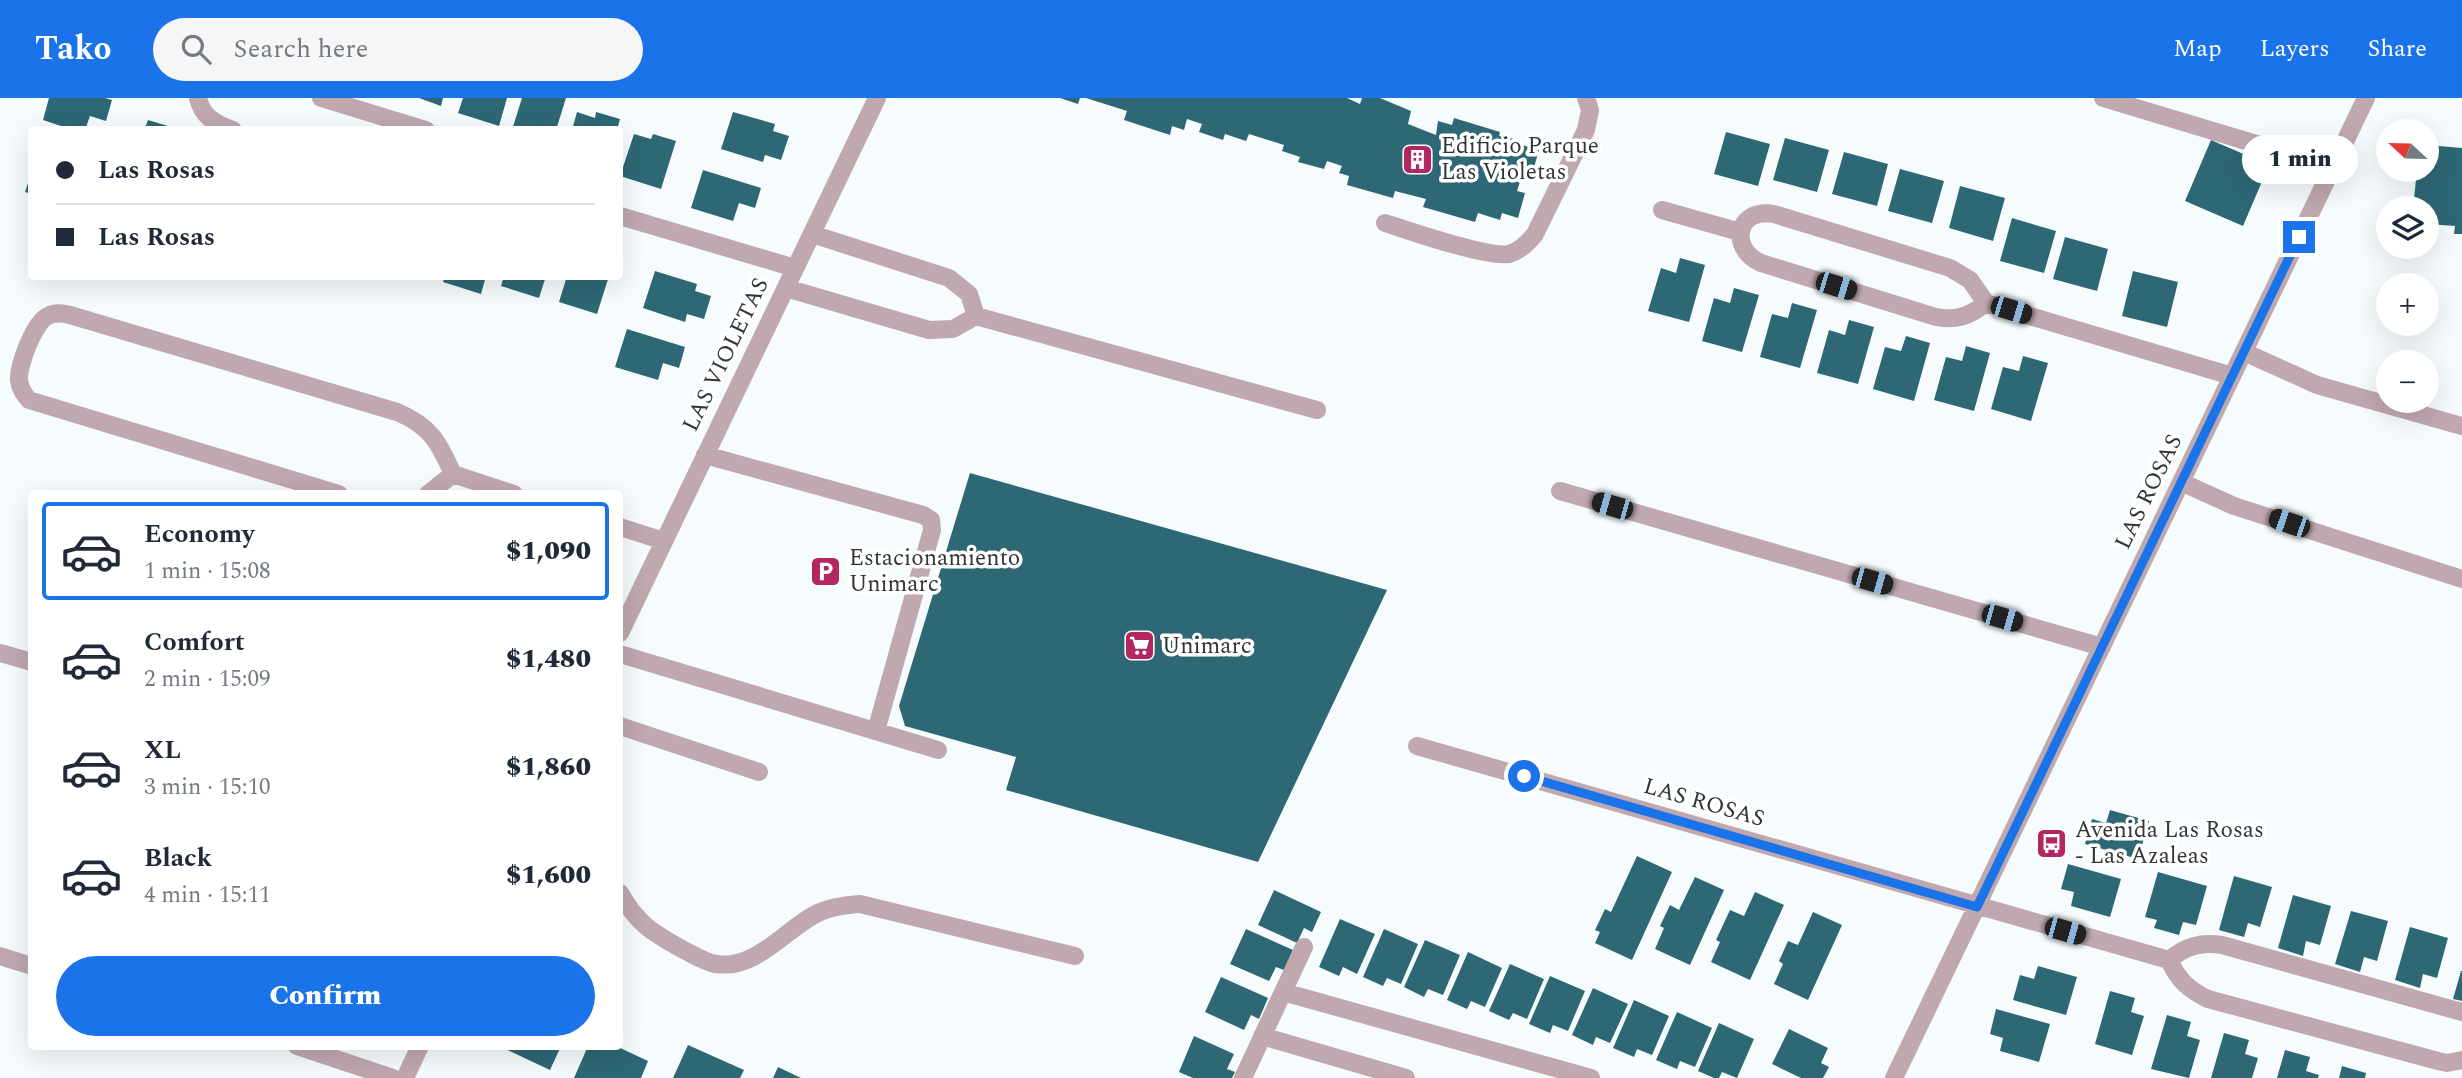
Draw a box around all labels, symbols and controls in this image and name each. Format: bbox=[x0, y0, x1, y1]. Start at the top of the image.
search box bbox=[153, 18, 643, 81]
text: Tako bbox=[35, 24, 111, 74]
text: Search here bbox=[233, 29, 368, 69]
icon: search bbox=[177, 30, 215, 68]
text: Map bbox=[2173, 31, 2222, 67]
text: Layers bbox=[2260, 31, 2330, 67]
text: Share bbox=[2368, 31, 2427, 67]
north arrow bbox=[2376, 119, 2440, 182]
map controls bbox=[2376, 119, 2439, 413]
place label: Edificio Parque Las Violetas bbox=[1441, 129, 1599, 190]
callout: 1 min bbox=[2241, 136, 2357, 184]
building icon: Edificio Parque Las Violetas bbox=[1401, 142, 1435, 176]
text: 1 min bbox=[2268, 142, 2332, 177]
text: Las Rosas bbox=[98, 150, 215, 190]
button: layers bbox=[2376, 196, 2439, 259]
text: Las Rosas bbox=[98, 217, 215, 257]
route end bbox=[2283, 221, 2315, 253]
car bbox=[1813, 270, 1860, 302]
street label: LAS VIOLETAS bbox=[674, 272, 778, 438]
button: + bbox=[2376, 273, 2439, 336]
car bbox=[1988, 294, 2035, 326]
button: − bbox=[2376, 350, 2439, 413]
street label: LAS ROSAS bbox=[2106, 428, 2192, 556]
car bbox=[1589, 490, 1636, 522]
car bbox=[2266, 506, 2313, 540]
text: Economy bbox=[144, 514, 254, 554]
icon: car bbox=[60, 520, 123, 583]
text: $1,090 bbox=[506, 531, 591, 571]
place label: Estacionamiento Unimarc bbox=[849, 541, 1020, 602]
text: 1 min · 15:08 bbox=[144, 554, 271, 589]
parking icon: Estacionamiento Unimarc bbox=[809, 554, 843, 588]
car bbox=[1849, 565, 1896, 597]
car bbox=[1979, 602, 2026, 634]
text: Comfort bbox=[144, 622, 245, 662]
icon: car bbox=[60, 628, 123, 691]
supermarket icon: Unimarc bbox=[1122, 629, 1156, 663]
place label: Unimarc bbox=[1162, 629, 1252, 664]
text: $1,480 bbox=[506, 639, 591, 679]
text: 2 min · 15:09 bbox=[144, 662, 271, 697]
text: XL bbox=[144, 730, 181, 770]
icon: car bbox=[60, 736, 123, 799]
text: $1,860 bbox=[506, 747, 591, 787]
route start bbox=[1508, 760, 1540, 792]
street label: LAS ROSAS bbox=[1639, 769, 1769, 837]
text: 3 min · 15:10 bbox=[144, 770, 271, 805]
place label: Avenida Las Rosas - Las Azaleas bbox=[2075, 813, 2264, 874]
bus stop icon: Avenida Las Rosas - Las Azaleas bbox=[2035, 826, 2069, 860]
text: Black bbox=[144, 838, 212, 878]
icon: car bbox=[60, 844, 123, 907]
text: $1,600 bbox=[506, 855, 591, 895]
text: 4 min · 15:11 bbox=[144, 878, 271, 913]
car bbox=[2042, 915, 2089, 947]
button: Confirm bbox=[56, 956, 595, 1036]

